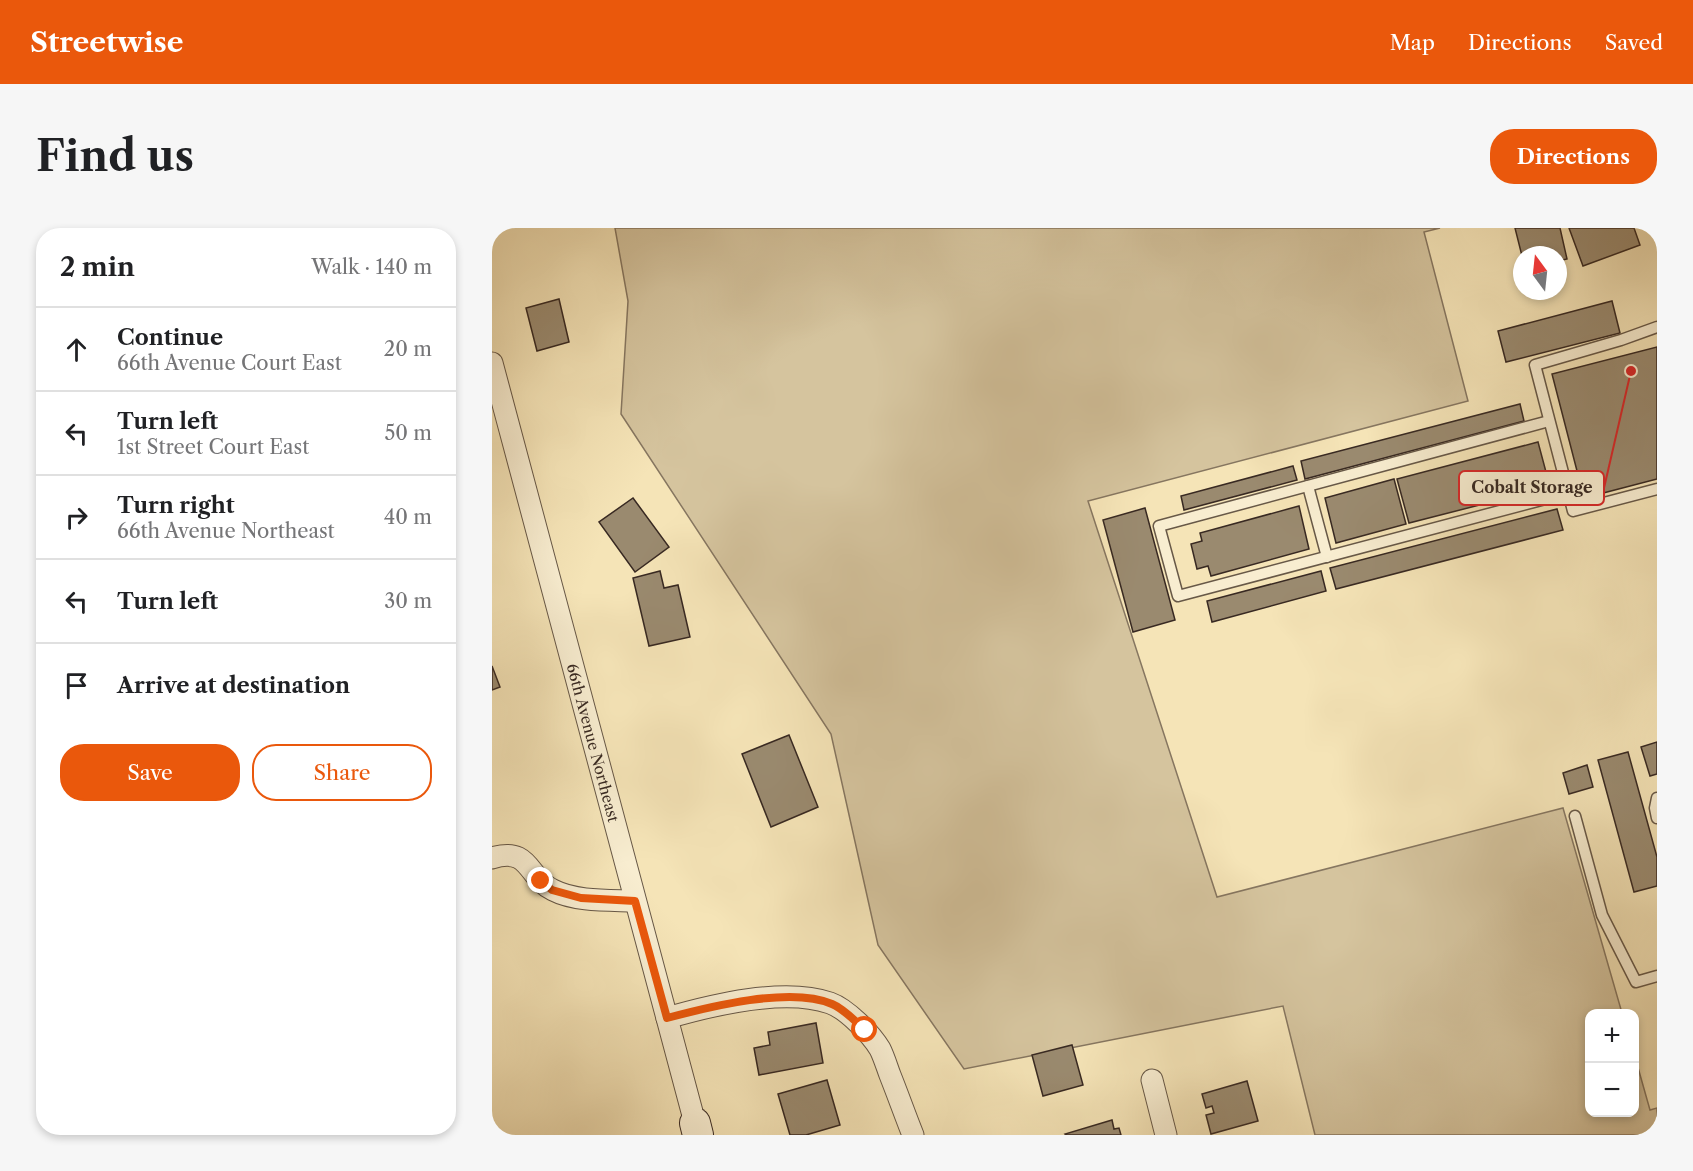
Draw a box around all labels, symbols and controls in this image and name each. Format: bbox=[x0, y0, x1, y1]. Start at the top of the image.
text: Streetwise bbox=[30, 25, 184, 59]
text: Map bbox=[1390, 30, 1435, 55]
text: Directions bbox=[1468, 30, 1572, 55]
text: Saved bbox=[1605, 30, 1663, 55]
button: Directions bbox=[1490, 129, 1657, 184]
text: Find us bbox=[36, 130, 194, 182]
north arrow bbox=[1513, 246, 1567, 300]
text: 2 min bbox=[60, 251, 135, 283]
text: Walk · 140 m bbox=[311, 255, 432, 279]
text: Continue bbox=[117, 324, 223, 351]
icon: ahead bbox=[60, 333, 93, 366]
text: 20 m bbox=[384, 337, 432, 361]
text: 66th Avenue Court East bbox=[117, 351, 342, 375]
text: Turn left bbox=[117, 408, 218, 435]
icon: left bbox=[60, 417, 93, 450]
text: 50 m bbox=[385, 421, 432, 445]
text: 1st Street Court East bbox=[117, 435, 309, 459]
callout: Cobalt Storage bbox=[1459, 471, 1604, 505]
text: Cobalt Storage bbox=[1471, 477, 1593, 497]
text: Turn right bbox=[117, 492, 235, 519]
icon: right bbox=[60, 501, 93, 534]
text: 40 m bbox=[384, 505, 432, 529]
text: 66th Avenue Northeast bbox=[117, 519, 335, 543]
icon: left bbox=[60, 585, 93, 618]
text: Turn left bbox=[117, 588, 218, 615]
text: 30 m bbox=[384, 589, 432, 613]
street label: 66th Avenue Northeast bbox=[563, 661, 624, 825]
icon: arrive bbox=[60, 669, 93, 702]
text: Arrive at destination bbox=[117, 672, 350, 699]
button: Save bbox=[60, 744, 240, 801]
button: Share bbox=[252, 744, 432, 801]
route end bbox=[527, 867, 553, 893]
map controls bbox=[1585, 1009, 1639, 1117]
button: + bbox=[1585, 1009, 1639, 1063]
route start bbox=[851, 1016, 877, 1042]
button: − bbox=[1585, 1063, 1639, 1117]

